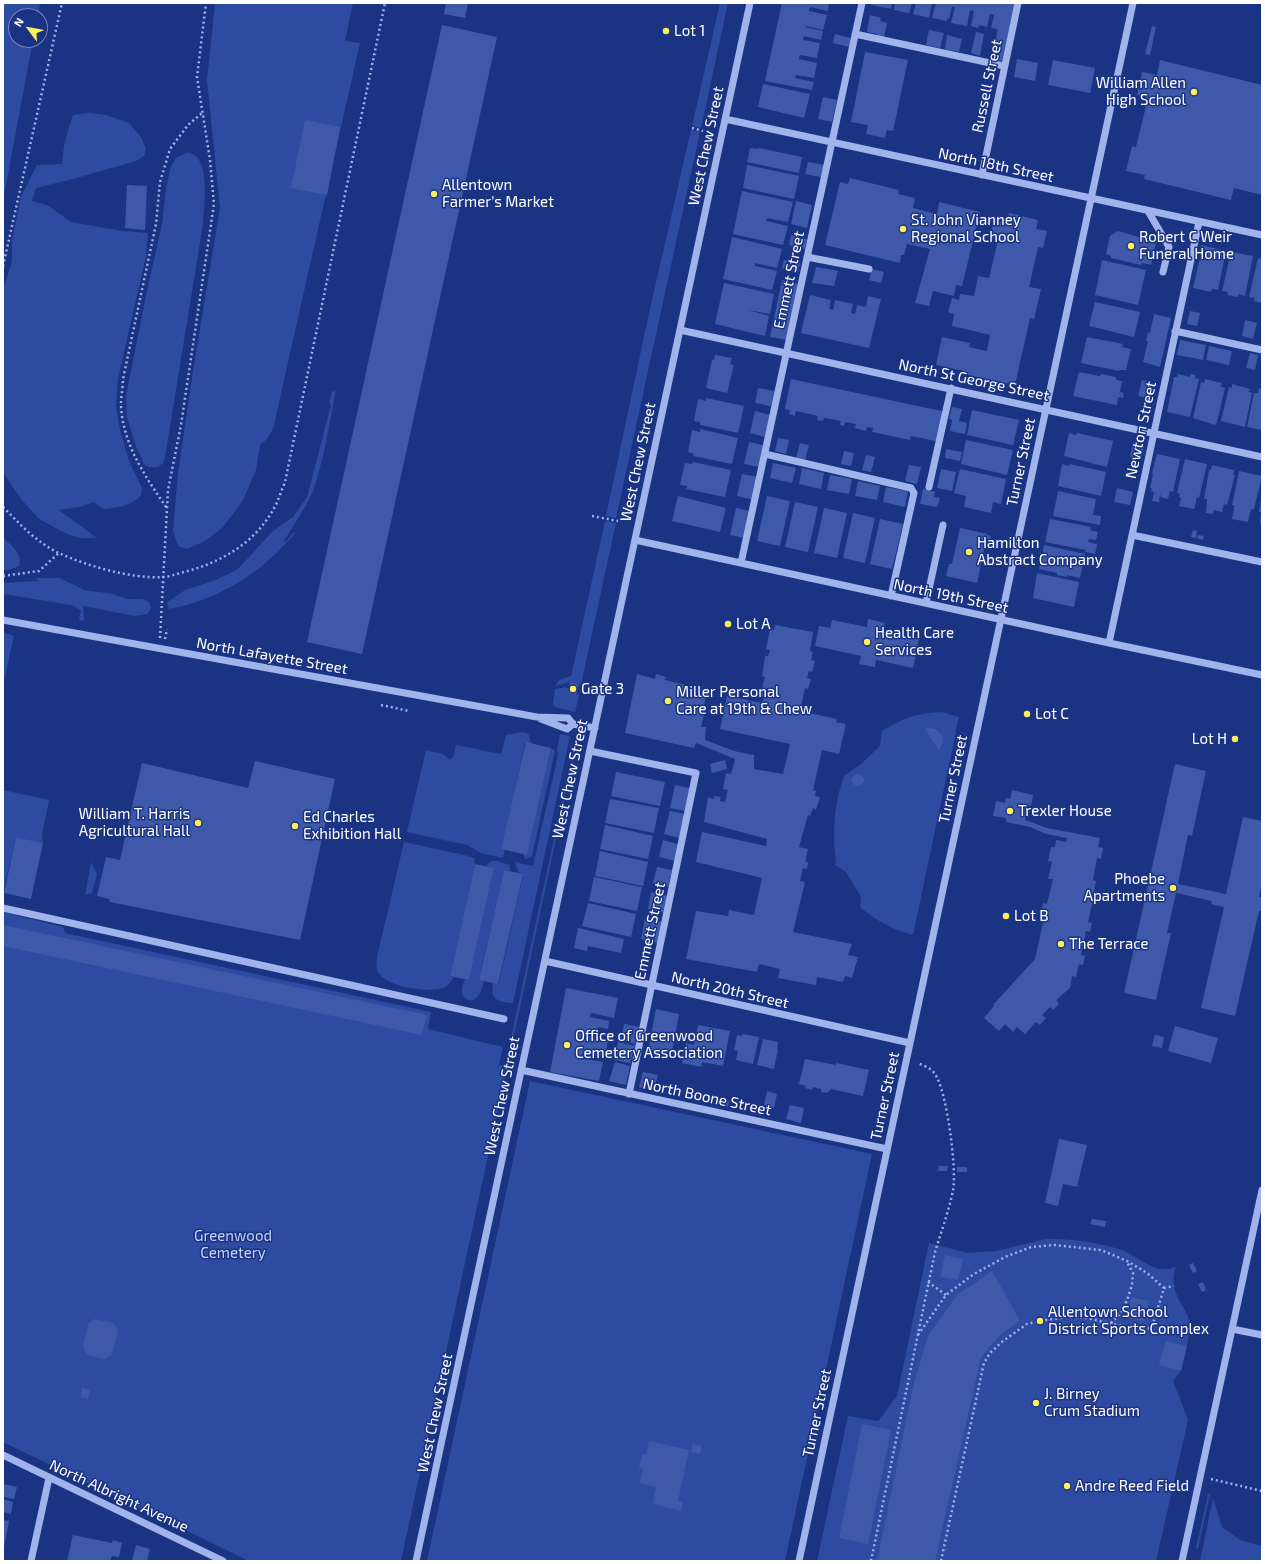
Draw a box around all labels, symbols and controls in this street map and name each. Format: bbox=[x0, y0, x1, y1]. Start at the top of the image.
north arrow bbox=[8, 8, 48, 48]
text: N bbox=[11, 15, 26, 29]
place label: Lot 1 bbox=[674, 22, 705, 40]
marker: Lot 1 bbox=[661, 26, 671, 36]
street label: Russell Street bbox=[968, 38, 1006, 134]
place label: William Allen High School bbox=[1096, 74, 1186, 109]
street label: West Chew Street bbox=[685, 85, 727, 207]
marker: William Allen High School bbox=[1189, 87, 1199, 97]
street label: North 18th Street bbox=[937, 144, 1055, 186]
place label: Allentown Farmer's Market bbox=[442, 176, 554, 211]
marker: Allentown Farmer's Market bbox=[429, 189, 439, 199]
place label: St. John Vianney Regional School bbox=[911, 211, 1021, 246]
marker: St. John Vianney Regional School bbox=[898, 224, 908, 234]
place label: Robert C Weir Funeral Home bbox=[1139, 228, 1234, 263]
street label: Emmett Street bbox=[770, 230, 808, 330]
marker: Robert C Weir Funeral Home bbox=[1126, 241, 1136, 251]
street label: North St George Street bbox=[897, 355, 1051, 405]
street label: Newton Street bbox=[1122, 380, 1160, 480]
street label: West Chew Street bbox=[617, 401, 659, 523]
street label: Turner Street bbox=[1003, 416, 1039, 508]
place label: Hamilton Abstract Company bbox=[977, 534, 1103, 569]
marker: Hamilton Abstract Company bbox=[964, 547, 974, 557]
street label: North 19th Street bbox=[892, 575, 1010, 617]
place label: Lot A bbox=[736, 615, 771, 633]
marker: Lot A bbox=[723, 619, 733, 629]
place label: Health Care Services bbox=[875, 624, 954, 659]
street label: North Lafayette Street bbox=[195, 634, 349, 678]
marker: Health Care Services bbox=[862, 637, 872, 647]
place label: Gate 3 bbox=[581, 680, 624, 698]
place label: Miller Personal Care at 19th & Chew bbox=[676, 683, 812, 718]
marker: Gate 3 bbox=[568, 684, 578, 694]
marker: Miller Personal Care at 19th & Chew bbox=[663, 696, 673, 706]
place label: Lot C bbox=[1035, 705, 1069, 723]
marker: Lot C bbox=[1022, 709, 1032, 719]
street label: West Chew Street bbox=[549, 718, 591, 840]
place label: Lot H bbox=[1192, 730, 1227, 748]
street label: Turner Street bbox=[935, 733, 971, 825]
marker: Lot H bbox=[1230, 734, 1240, 744]
place label: Trexler House bbox=[1018, 802, 1112, 820]
place label: William T. Harris Agricultural Hall bbox=[78, 805, 190, 840]
marker: Trexler House bbox=[1005, 806, 1015, 816]
place label: Ed Charles Exhibition Hall bbox=[303, 808, 401, 843]
marker: William T. Harris Agricultural Hall bbox=[193, 818, 203, 828]
marker: Ed Charles Exhibition Hall bbox=[290, 821, 300, 831]
place label: Phoebe Apartments bbox=[1084, 870, 1165, 905]
street label: Emmett Street bbox=[631, 881, 669, 981]
marker: Phoebe Apartments bbox=[1168, 883, 1178, 893]
place label: Lot B bbox=[1014, 907, 1049, 925]
marker: Lot B bbox=[1001, 911, 1011, 921]
place label: The Terrace bbox=[1069, 935, 1148, 953]
marker: The Terrace bbox=[1056, 939, 1066, 949]
street label: North 20th Street bbox=[670, 968, 790, 1012]
place label: Office of Greenwood Cemetery Association bbox=[575, 1027, 723, 1062]
street label: West Chew Street bbox=[481, 1035, 523, 1157]
marker: Office of Greenwood Cemetery Association bbox=[562, 1040, 572, 1050]
street label: Turner Street bbox=[867, 1050, 903, 1142]
street label: North Boone Street bbox=[641, 1075, 773, 1119]
park label: Greenwood Cemetery bbox=[194, 1227, 272, 1262]
place label: Allentown School District Sports Complex bbox=[1048, 1303, 1209, 1338]
marker: Allentown School District Sports Complex bbox=[1035, 1316, 1045, 1326]
street label: West Chew Street bbox=[414, 1352, 456, 1474]
street label: Turner Street bbox=[799, 1367, 835, 1459]
place label: J. Birney Crum Stadium bbox=[1044, 1385, 1140, 1420]
marker: J. Birney Crum Stadium bbox=[1031, 1398, 1041, 1408]
street label: North Albright Avenue bbox=[47, 1456, 191, 1536]
place label: Andre Reed Field bbox=[1075, 1477, 1189, 1495]
marker: Andre Reed Field bbox=[1062, 1481, 1072, 1491]

